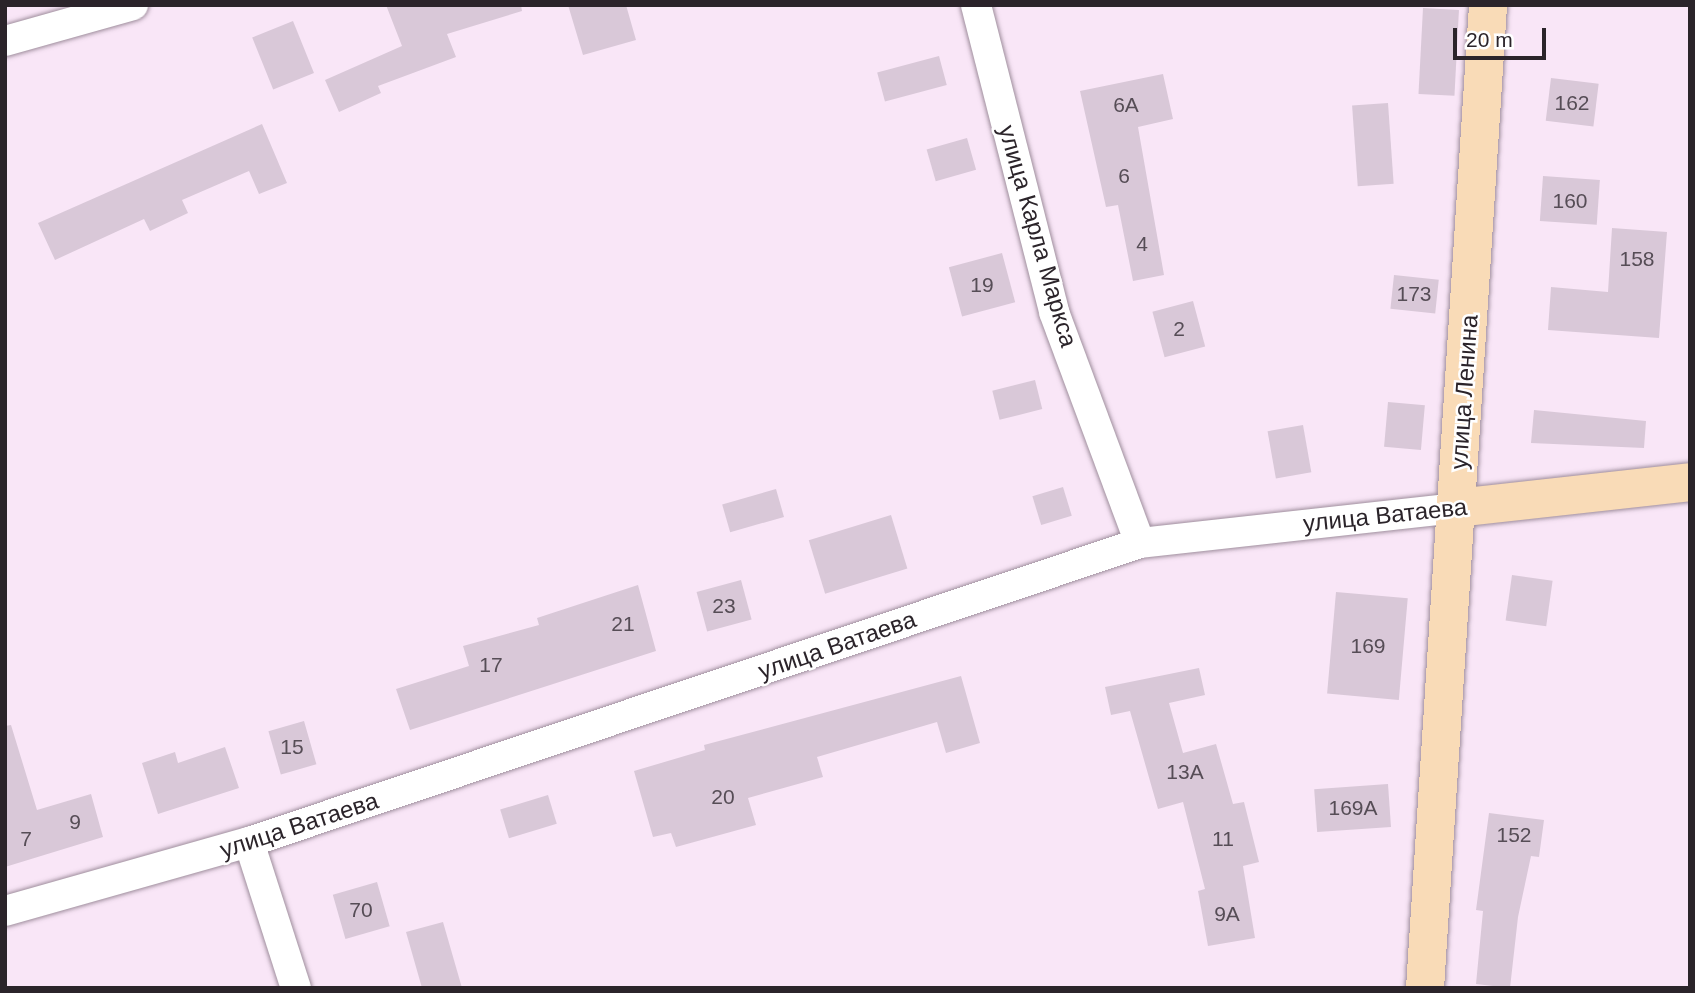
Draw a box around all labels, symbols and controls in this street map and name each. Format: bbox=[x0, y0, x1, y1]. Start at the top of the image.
scale bar bbox=[1457, 14, 1550, 58]
text: 20 m bbox=[1466, 28, 1513, 51]
house number: 162 bbox=[1554, 90, 1590, 116]
house number: 6А bbox=[1113, 92, 1139, 118]
street label: улица Карла Маркса bbox=[993, 122, 1083, 350]
house number: 6 bbox=[1118, 163, 1130, 189]
house number: 160 bbox=[1552, 188, 1588, 214]
house number: 4 bbox=[1136, 231, 1148, 257]
house number: 158 bbox=[1619, 246, 1655, 272]
house number: 19 bbox=[970, 272, 994, 298]
house number: 173 bbox=[1396, 281, 1432, 307]
street label: улица Ленина bbox=[1444, 314, 1484, 470]
house number: 2 bbox=[1173, 316, 1185, 342]
street label: улица Ватаева bbox=[1302, 492, 1468, 538]
house number: 23 bbox=[712, 593, 736, 619]
street label: улица Ватаева bbox=[754, 605, 920, 685]
house number: 21 bbox=[611, 611, 635, 637]
house number: 169 bbox=[1350, 633, 1386, 659]
house number: 17 bbox=[479, 652, 503, 678]
house number: 15 bbox=[280, 734, 304, 760]
house number: 13А bbox=[1166, 759, 1204, 785]
house number: 20 bbox=[711, 784, 735, 810]
street label: улица Ватаева bbox=[216, 786, 382, 864]
house number: 169А bbox=[1328, 795, 1378, 821]
house number: 9 bbox=[69, 809, 81, 835]
house number: 152 bbox=[1496, 822, 1532, 848]
house number: 7 bbox=[20, 826, 32, 852]
house number: 11 bbox=[1212, 826, 1234, 852]
house number: 70 bbox=[349, 897, 373, 923]
house number: 9А bbox=[1214, 901, 1240, 927]

